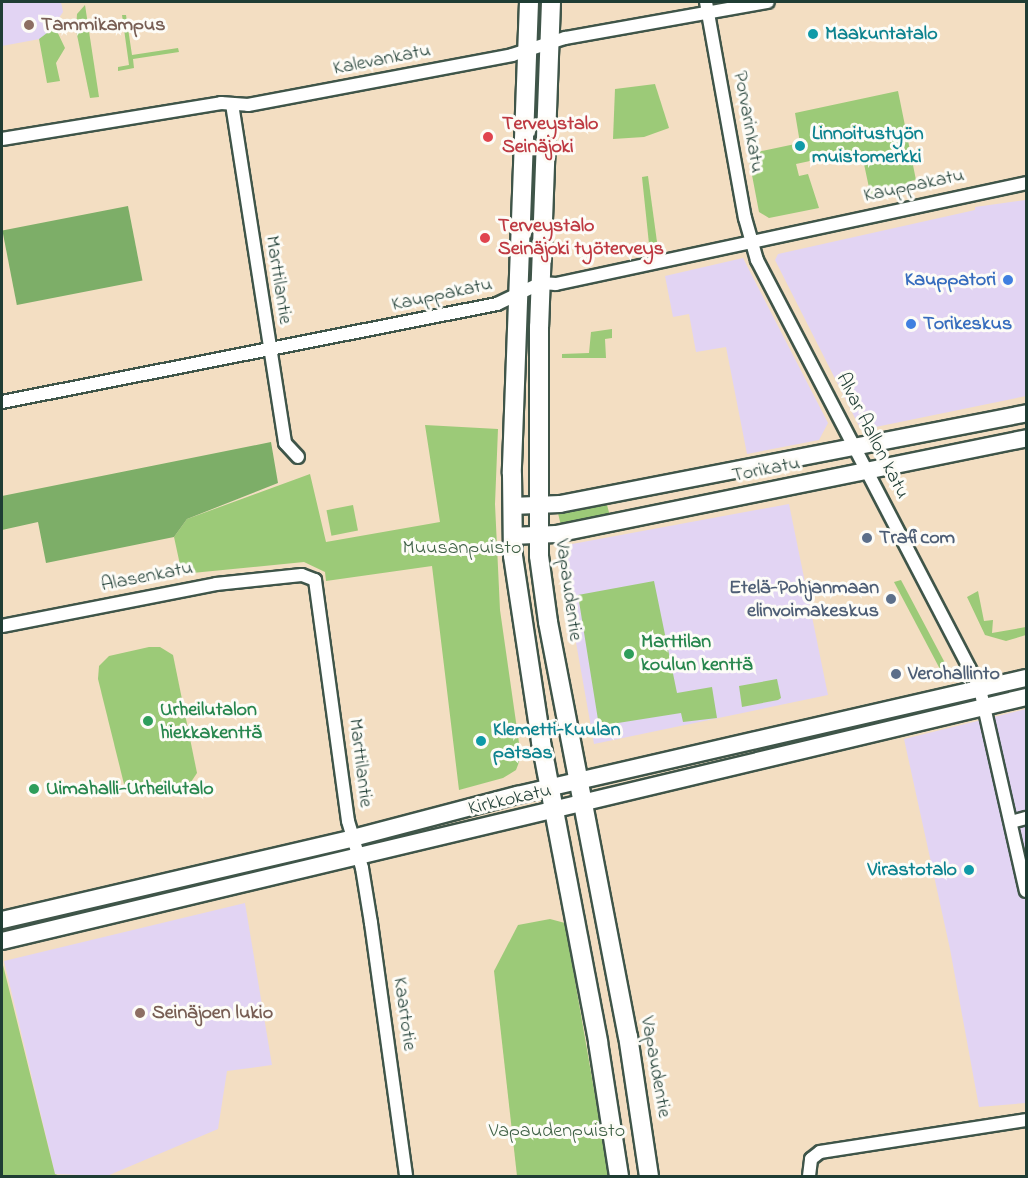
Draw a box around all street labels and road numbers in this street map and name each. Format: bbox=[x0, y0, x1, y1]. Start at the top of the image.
street label: Kalevankatu bbox=[331, 39, 433, 81]
street label: Porvarinkatu bbox=[727, 69, 769, 175]
street label: Kauppakatu bbox=[862, 164, 966, 208]
street label: Marttilantie bbox=[259, 234, 297, 326]
street label: Kauppakatu bbox=[390, 273, 494, 317]
street label: Alvar Aallon katu bbox=[830, 369, 914, 503]
street label: Torikatu bbox=[730, 452, 802, 488]
street label: Vapaudentie bbox=[549, 538, 587, 642]
street label: Alasenkatu bbox=[99, 556, 195, 598]
street label: Marttilantie bbox=[343, 717, 377, 809]
street label: Kirkkokatu bbox=[466, 779, 554, 821]
street label: Kaartotie bbox=[387, 976, 421, 1052]
street label: Vapaudentie bbox=[634, 1014, 676, 1120]

